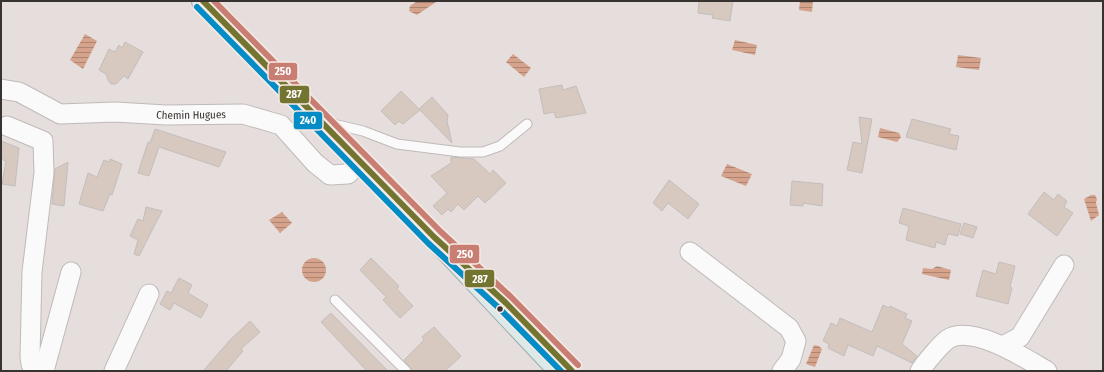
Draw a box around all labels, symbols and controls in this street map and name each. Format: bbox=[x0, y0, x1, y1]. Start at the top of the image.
line badge: 250 bbox=[268, 62, 298, 81]
text: 250 bbox=[274, 65, 291, 78]
line badge: 287 bbox=[279, 85, 310, 104]
text: 287 bbox=[285, 88, 302, 101]
street label: Chemin Hugues bbox=[156, 108, 226, 122]
line badge: 240 bbox=[293, 111, 323, 130]
text: 240 bbox=[299, 114, 316, 127]
line badge: 250 bbox=[449, 244, 480, 264]
text: 250 bbox=[456, 248, 473, 261]
line badge: 287 bbox=[464, 269, 495, 288]
text: 287 bbox=[471, 273, 488, 286]
unlabelled marker bbox=[495, 304, 505, 314]

